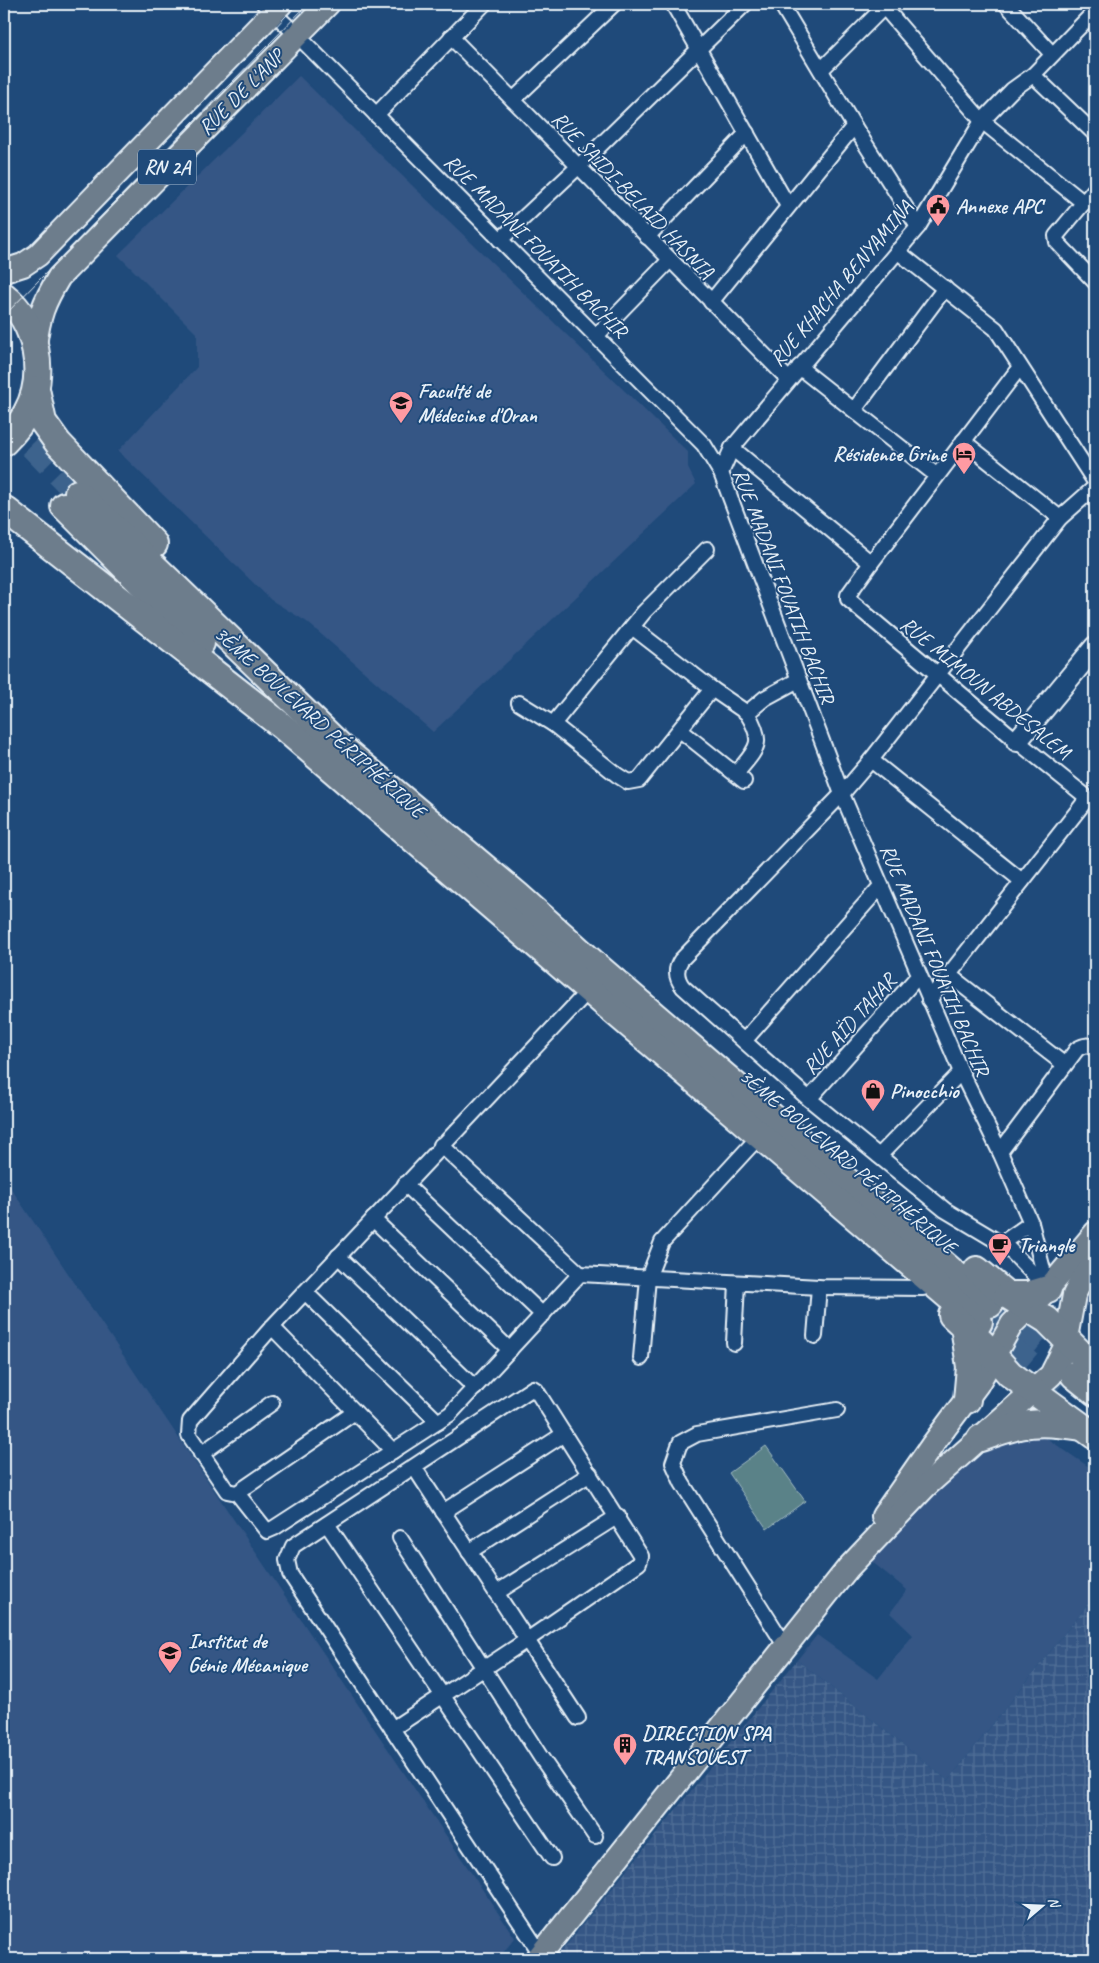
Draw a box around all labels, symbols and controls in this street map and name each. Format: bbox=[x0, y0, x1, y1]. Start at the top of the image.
street label: RUE DE L'ANP bbox=[193, 42, 291, 140]
street label: RUE SAIDI-BELAID HASNIA bbox=[546, 106, 720, 284]
street label: RUE MADANI FOUATIH BACHIR bbox=[439, 149, 635, 345]
road number: RN 2A bbox=[138, 150, 196, 184]
public building icon: Annexe APC bbox=[925, 193, 951, 227]
place label: Annexe APC bbox=[956, 193, 1046, 219]
street label: RUE KHACHA BENYAMINA bbox=[764, 194, 918, 371]
place label: Faculté de Médecine d'Oran bbox=[418, 378, 537, 428]
school or university icon: Faculté de Médecine d'Oran bbox=[388, 390, 414, 424]
place label: Résidence Grine bbox=[833, 441, 948, 467]
hotel icon: Résidence Grine bbox=[951, 441, 977, 475]
street label: RUE MADANI FOUATIH BACHIR bbox=[727, 465, 842, 709]
street label: RUE MIMOUN ABDESALEM bbox=[895, 611, 1077, 765]
street label: 3ÈME BOULEVARD PÉRIPHÉRIQUE bbox=[209, 620, 433, 825]
street label: RUE MADANI FOUATIH BACHIR bbox=[874, 840, 997, 1082]
street label: RUE AÏD TAHAR bbox=[797, 966, 903, 1080]
street label: 3ÈME BOULEVARD PÉRIPHÉRIQUE bbox=[734, 1063, 964, 1261]
shop icon: Pinocchio bbox=[860, 1078, 886, 1112]
place label: Pinocchio bbox=[890, 1078, 960, 1104]
cafe icon: Triangle bbox=[987, 1232, 1013, 1266]
place label: Triangle bbox=[1018, 1232, 1076, 1258]
place label: Institut de Génie Mécanique bbox=[188, 1628, 309, 1678]
school or university icon: Institut de Génie Mécanique bbox=[157, 1640, 183, 1674]
place label: DIRECTION SPA TRANSOUEST bbox=[642, 1720, 772, 1770]
building icon: DIRECTION SPA TRANSOUEST bbox=[612, 1732, 638, 1766]
north arrow bbox=[1016, 1880, 1066, 1930]
text: N bbox=[1044, 1895, 1064, 1911]

